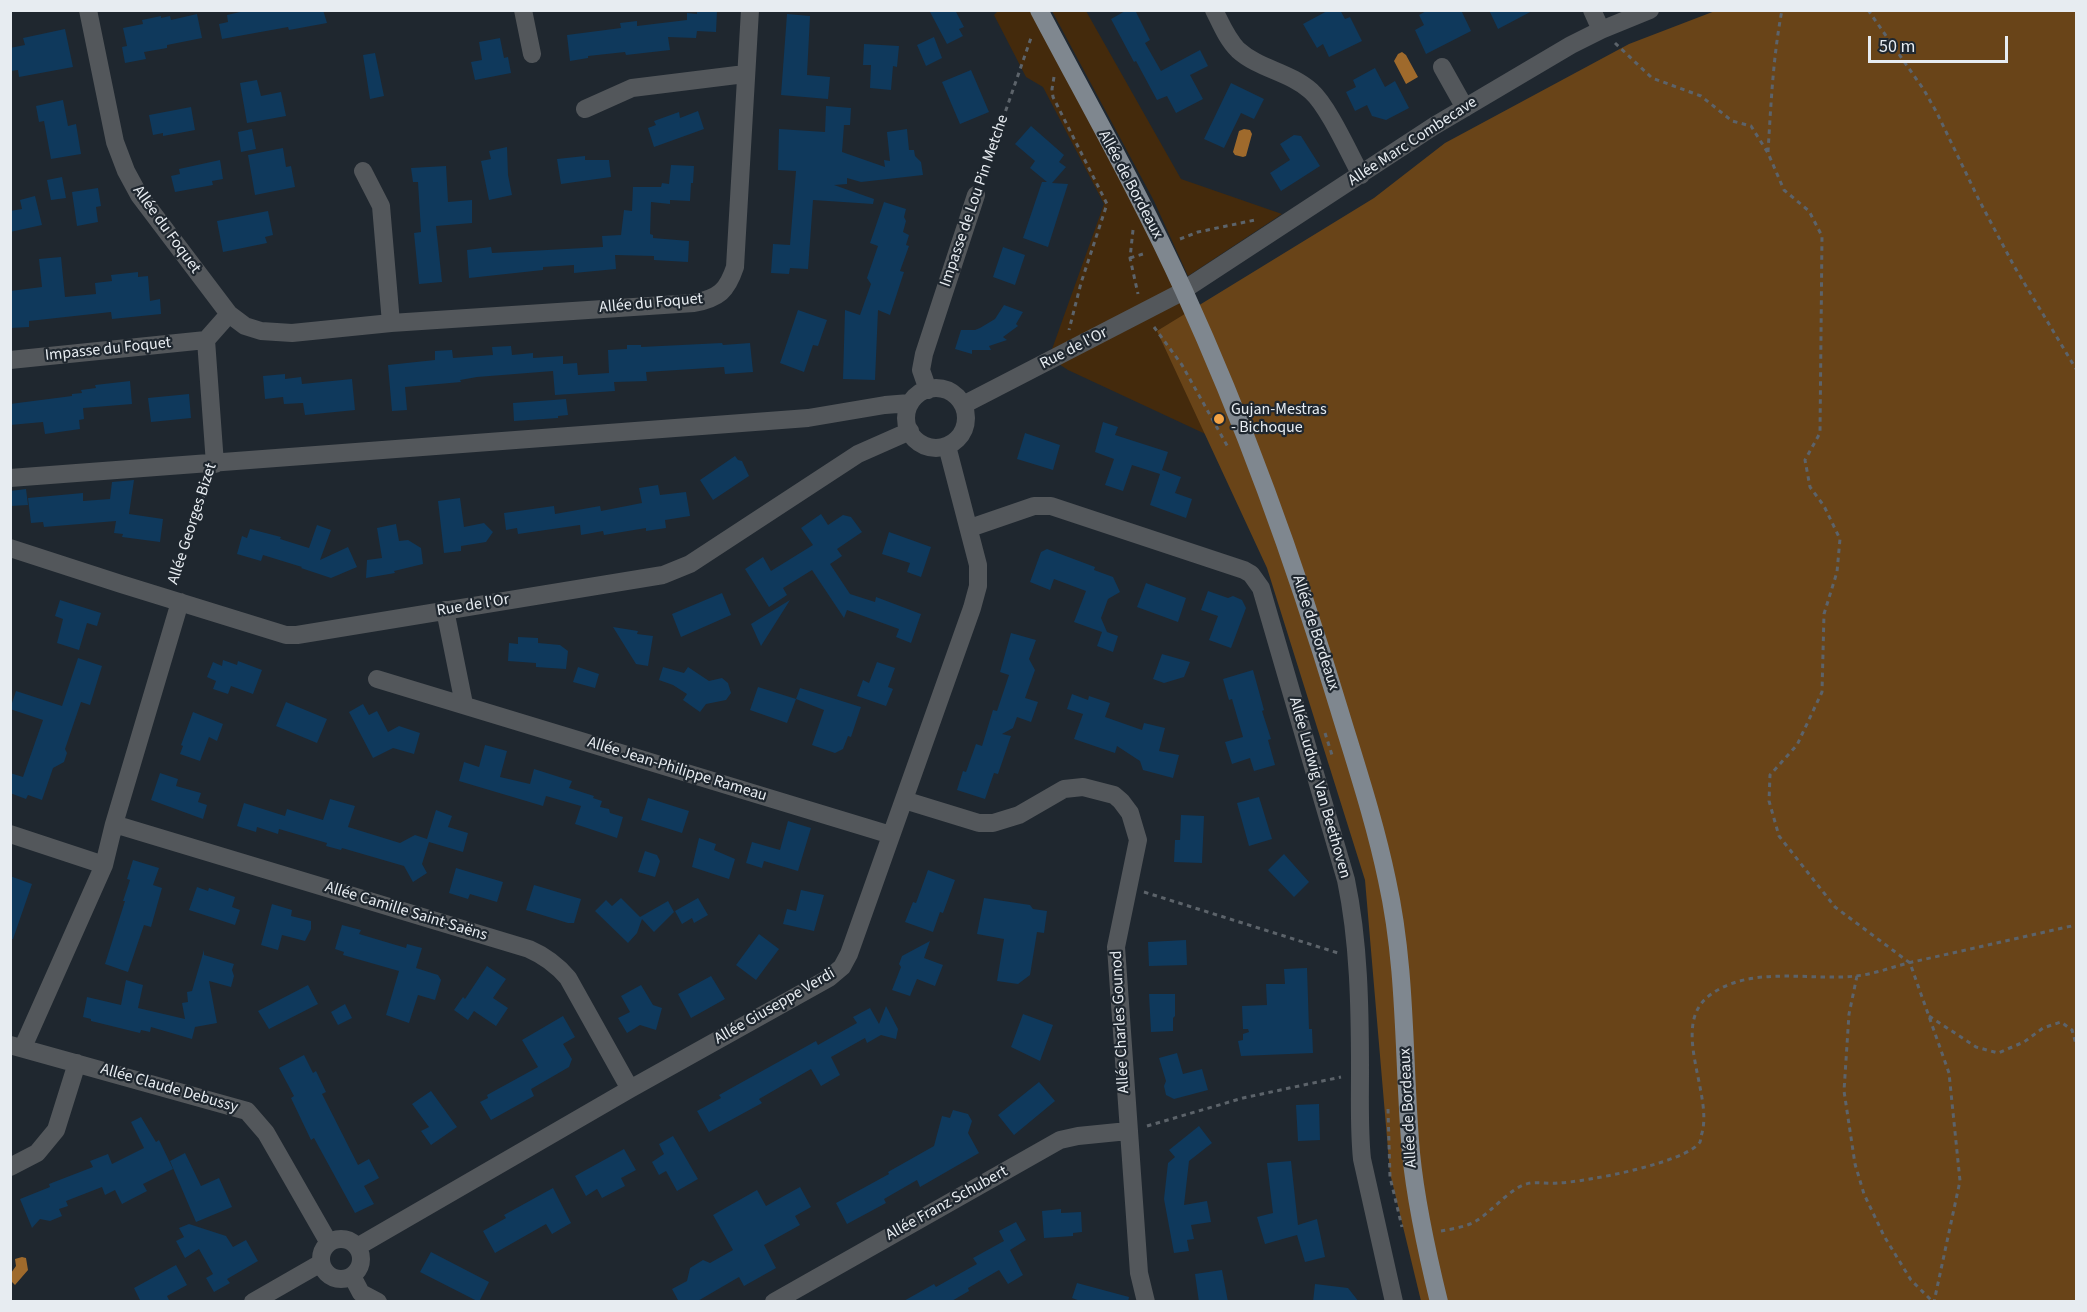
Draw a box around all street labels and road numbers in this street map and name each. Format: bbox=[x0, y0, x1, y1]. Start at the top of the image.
street label: Allée Marc Combecave bbox=[1345, 93, 1481, 191]
street label: Impasse de Lou Pin Metche bbox=[937, 113, 1013, 289]
street label: Allée de Bordeaux bbox=[1093, 128, 1167, 242]
street label: Allée du Foquet bbox=[128, 182, 204, 278]
street label: Allée du Foquet bbox=[598, 290, 704, 318]
street label: Rue de l'Or bbox=[1037, 324, 1111, 374]
street label: Impasse du Foquet bbox=[44, 334, 172, 366]
street label: Allée Georges Bizet bbox=[164, 461, 222, 587]
street label: Allée de Bordeaux bbox=[1287, 573, 1343, 693]
street label: Rue de l'Or bbox=[435, 591, 511, 621]
street label: Allée Ludwig Van Beethoven bbox=[1284, 695, 1354, 881]
street label: Allée Jean-Philippe Rameau bbox=[585, 734, 769, 806]
street label: Allée Camille Saint-Saëns bbox=[323, 878, 489, 946]
street label: Allée Charles Gounod bbox=[1108, 950, 1134, 1094]
street label: Allée Giuseppe Verdi bbox=[711, 965, 839, 1049]
street label: Allée de Bordeaux bbox=[1396, 1048, 1422, 1168]
street label: Allée Claude Debussy bbox=[98, 1060, 240, 1118]
street label: Allée Franz Schubert bbox=[883, 1163, 1011, 1245]

